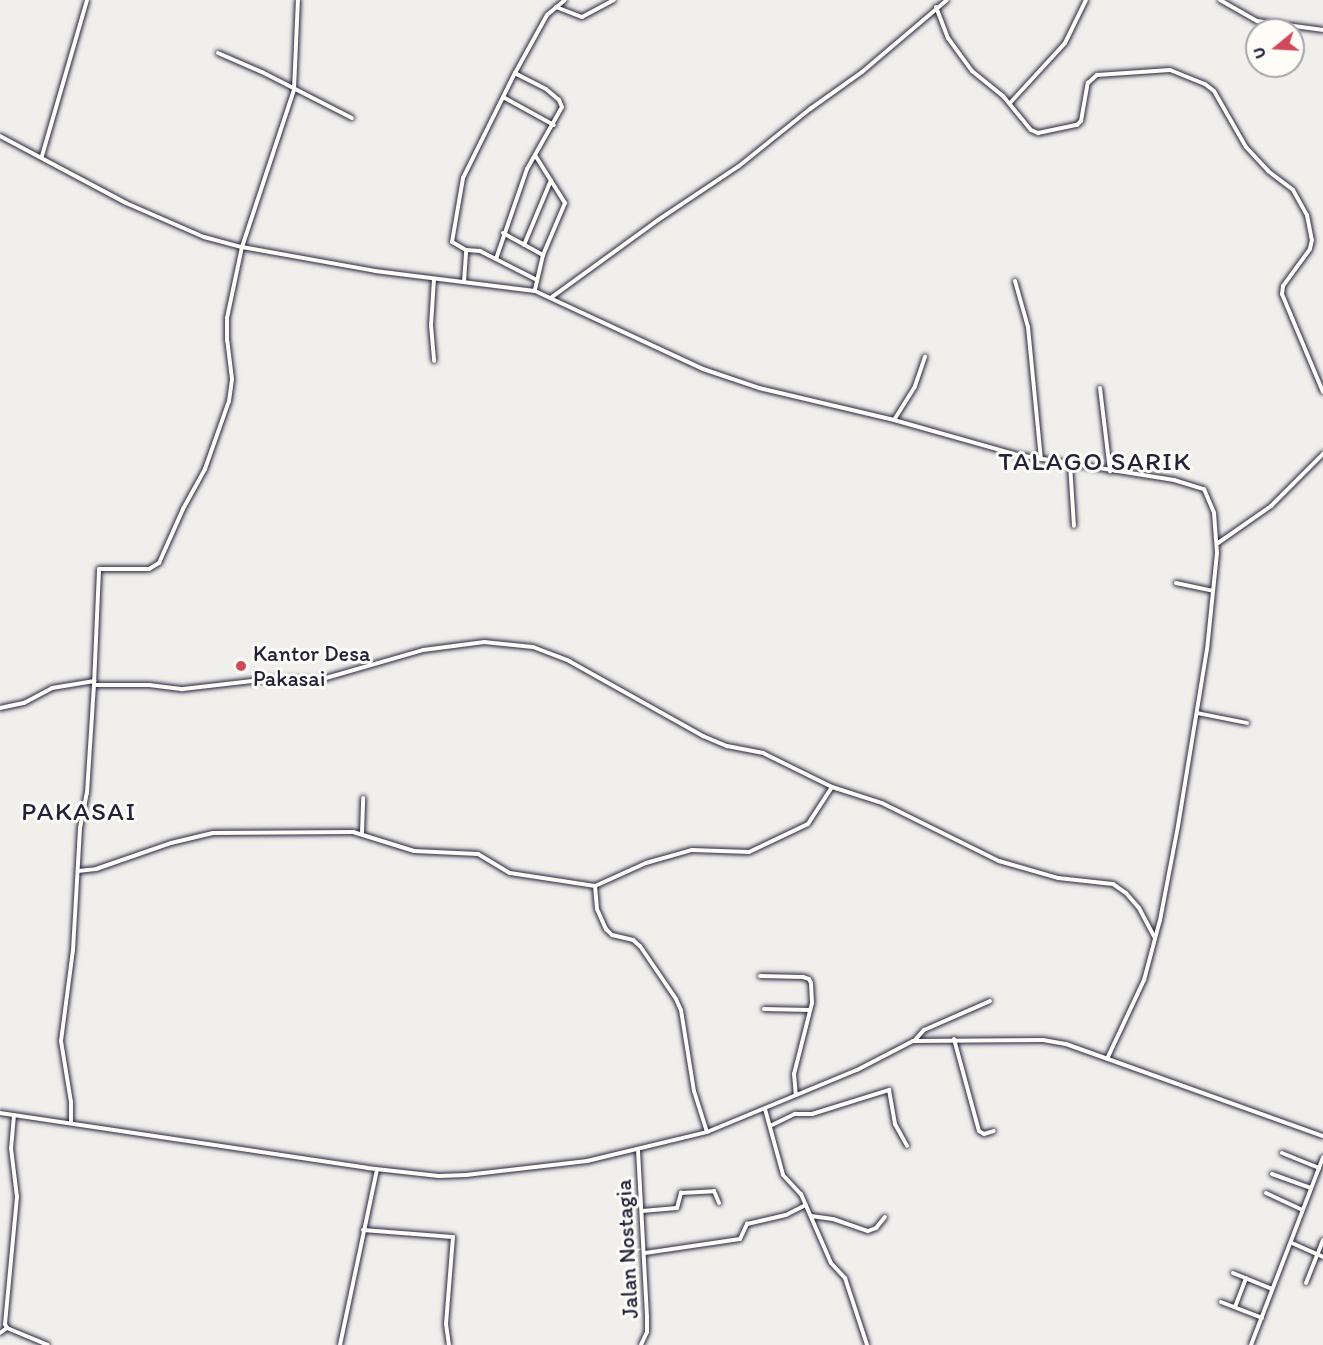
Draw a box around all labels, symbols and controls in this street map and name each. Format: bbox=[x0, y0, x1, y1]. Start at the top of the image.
north arrow bbox=[1245, 18, 1305, 78]
text: U bbox=[1249, 45, 1270, 61]
district label: TALAGO SARIK bbox=[1000, 446, 1190, 478]
place label: Kantor Desa Pakasai bbox=[253, 640, 370, 692]
marker: Kantor Desa Pakasai bbox=[234, 659, 248, 673]
district label: PAKASAI bbox=[21, 796, 137, 828]
street label: Jalan Nostagia bbox=[610, 1179, 644, 1319]

